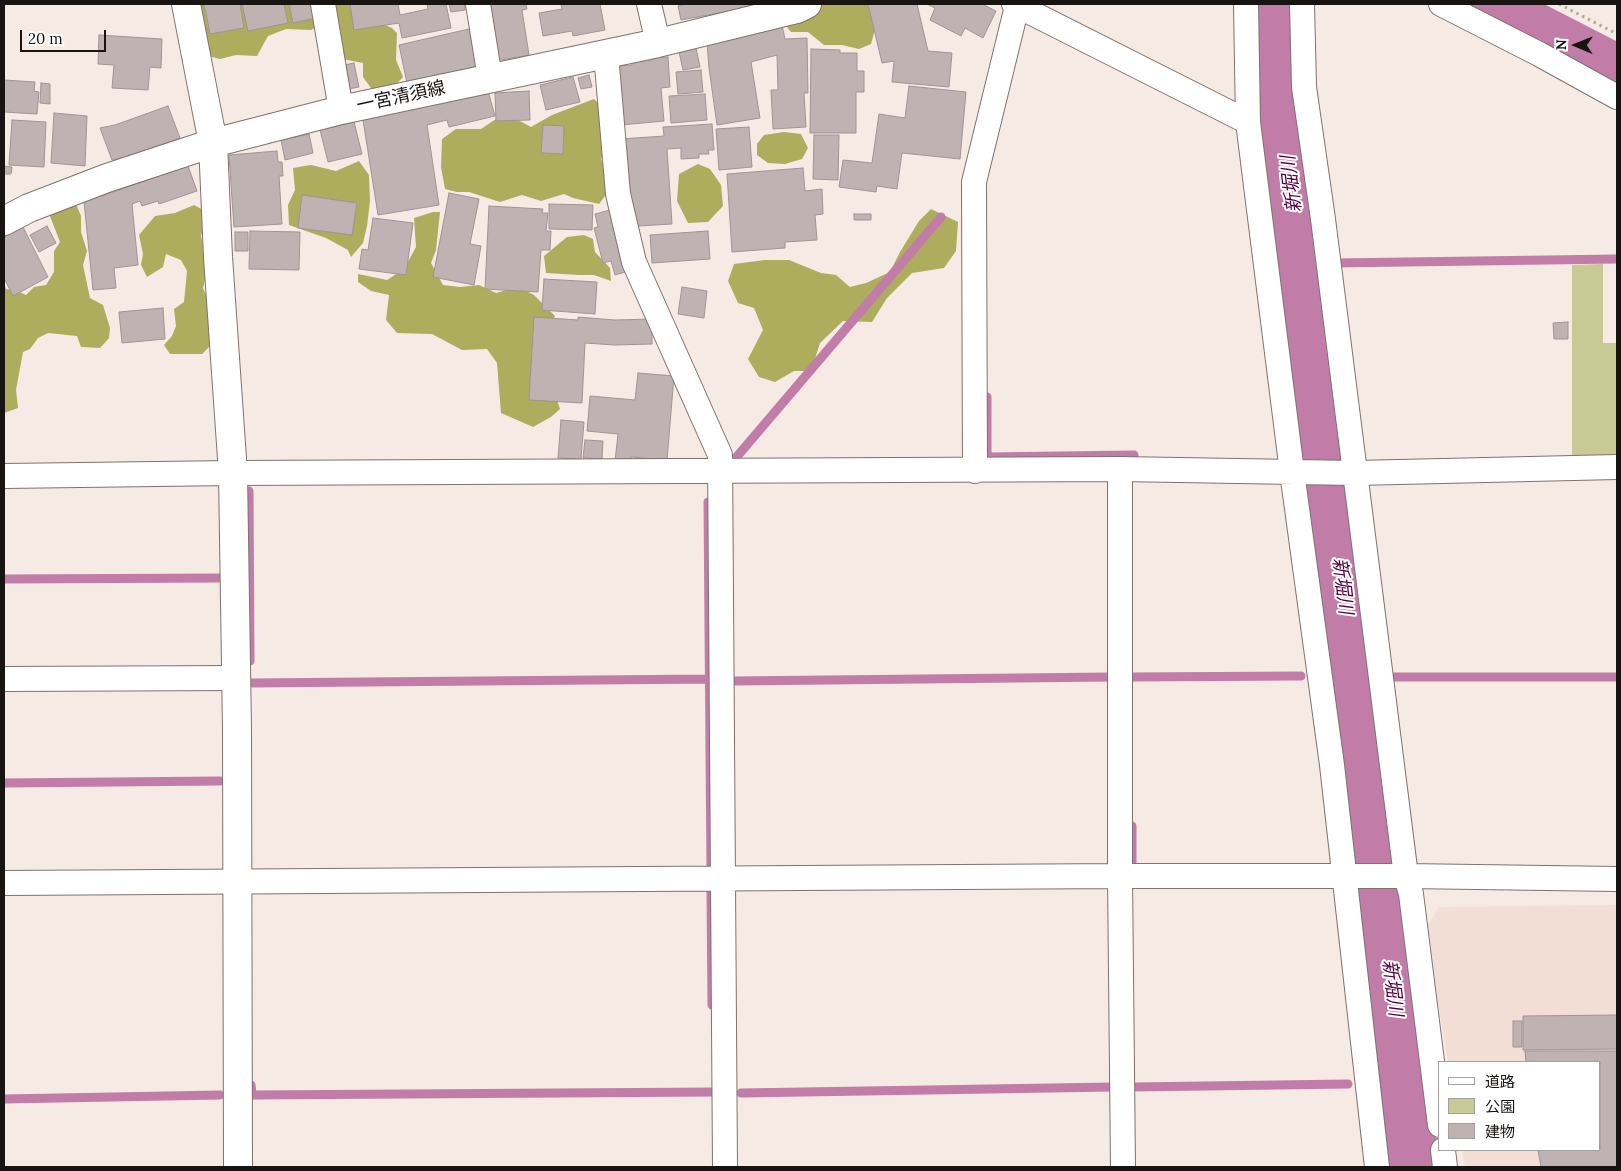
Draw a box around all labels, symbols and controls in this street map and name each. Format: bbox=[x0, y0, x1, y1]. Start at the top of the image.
scale bar bbox=[22, 20, 109, 52]
north arrow bbox=[1551, 20, 1601, 70]
text: 20 m bbox=[28, 29, 63, 48]
text: N bbox=[1552, 39, 1570, 50]
street label: 一宮清須線 bbox=[355, 77, 447, 117]
water label: 新堀川 bbox=[1277, 154, 1307, 214]
water label: 新堀川 bbox=[1327, 556, 1357, 616]
water label: 新堀川 bbox=[1377, 958, 1407, 1018]
legend bbox=[1438, 1061, 1601, 1151]
text: 道路 bbox=[1485, 1072, 1515, 1091]
text: 公園 bbox=[1485, 1097, 1515, 1116]
text: 建物 bbox=[1485, 1122, 1515, 1141]

